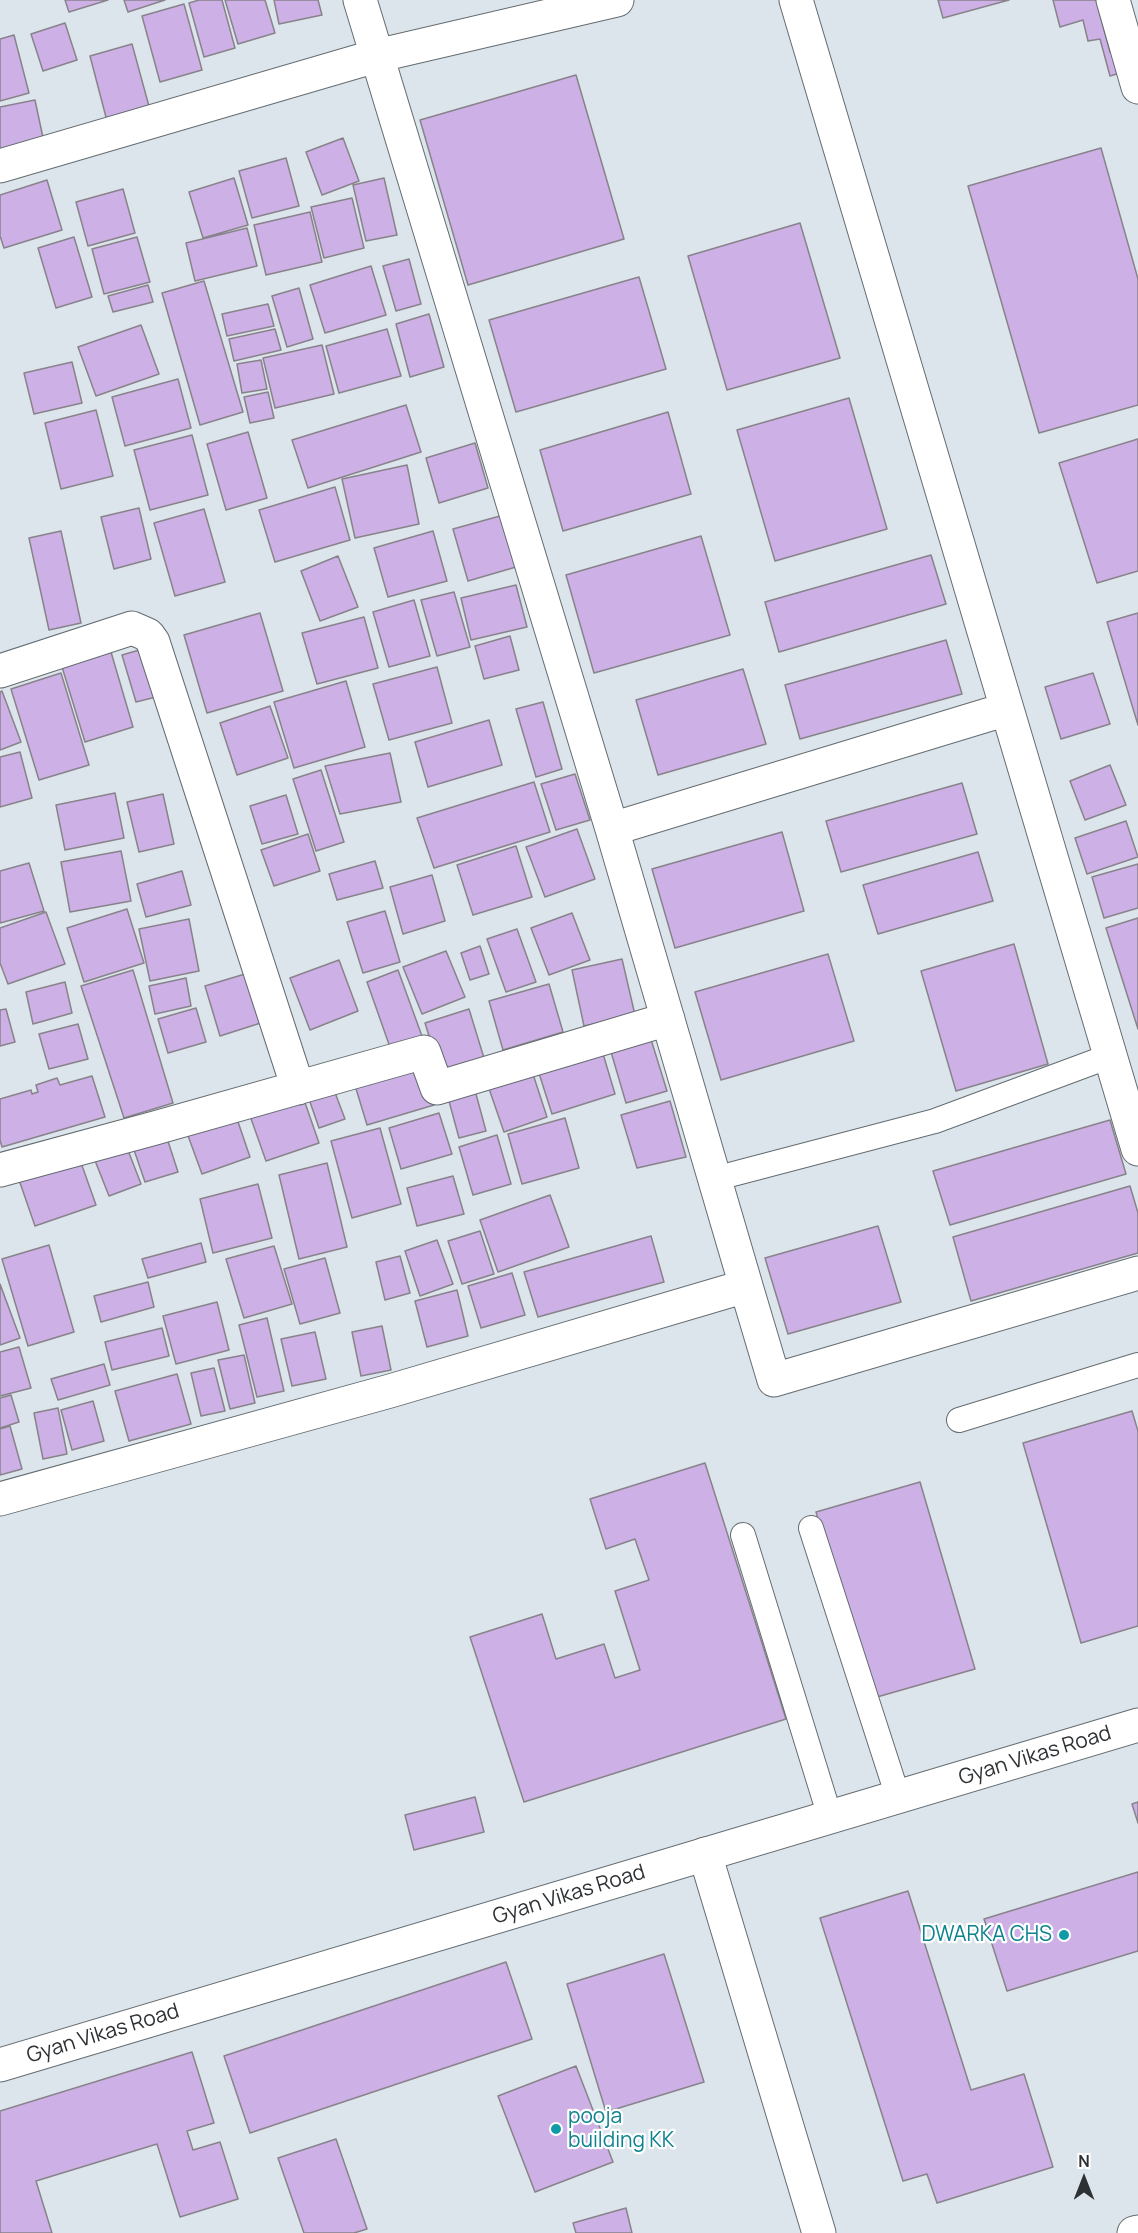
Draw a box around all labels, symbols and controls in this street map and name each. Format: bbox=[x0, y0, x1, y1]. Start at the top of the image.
street label: Gyan Vikas Road bbox=[956, 1721, 1114, 1791]
street label: Gyan Vikas Road bbox=[490, 1860, 648, 1930]
place label: DWARKA CHS bbox=[921, 1922, 1052, 1948]
marker: DWARKA CHS bbox=[1057, 1928, 1071, 1942]
street label: Gyan Vikas Road bbox=[24, 1999, 182, 2069]
place label: pooja building KK bbox=[568, 2104, 674, 2154]
marker: pooja building KK bbox=[549, 2122, 563, 2136]
north arrow bbox=[1054, 2149, 1114, 2209]
text: N bbox=[1078, 2150, 1090, 2172]

